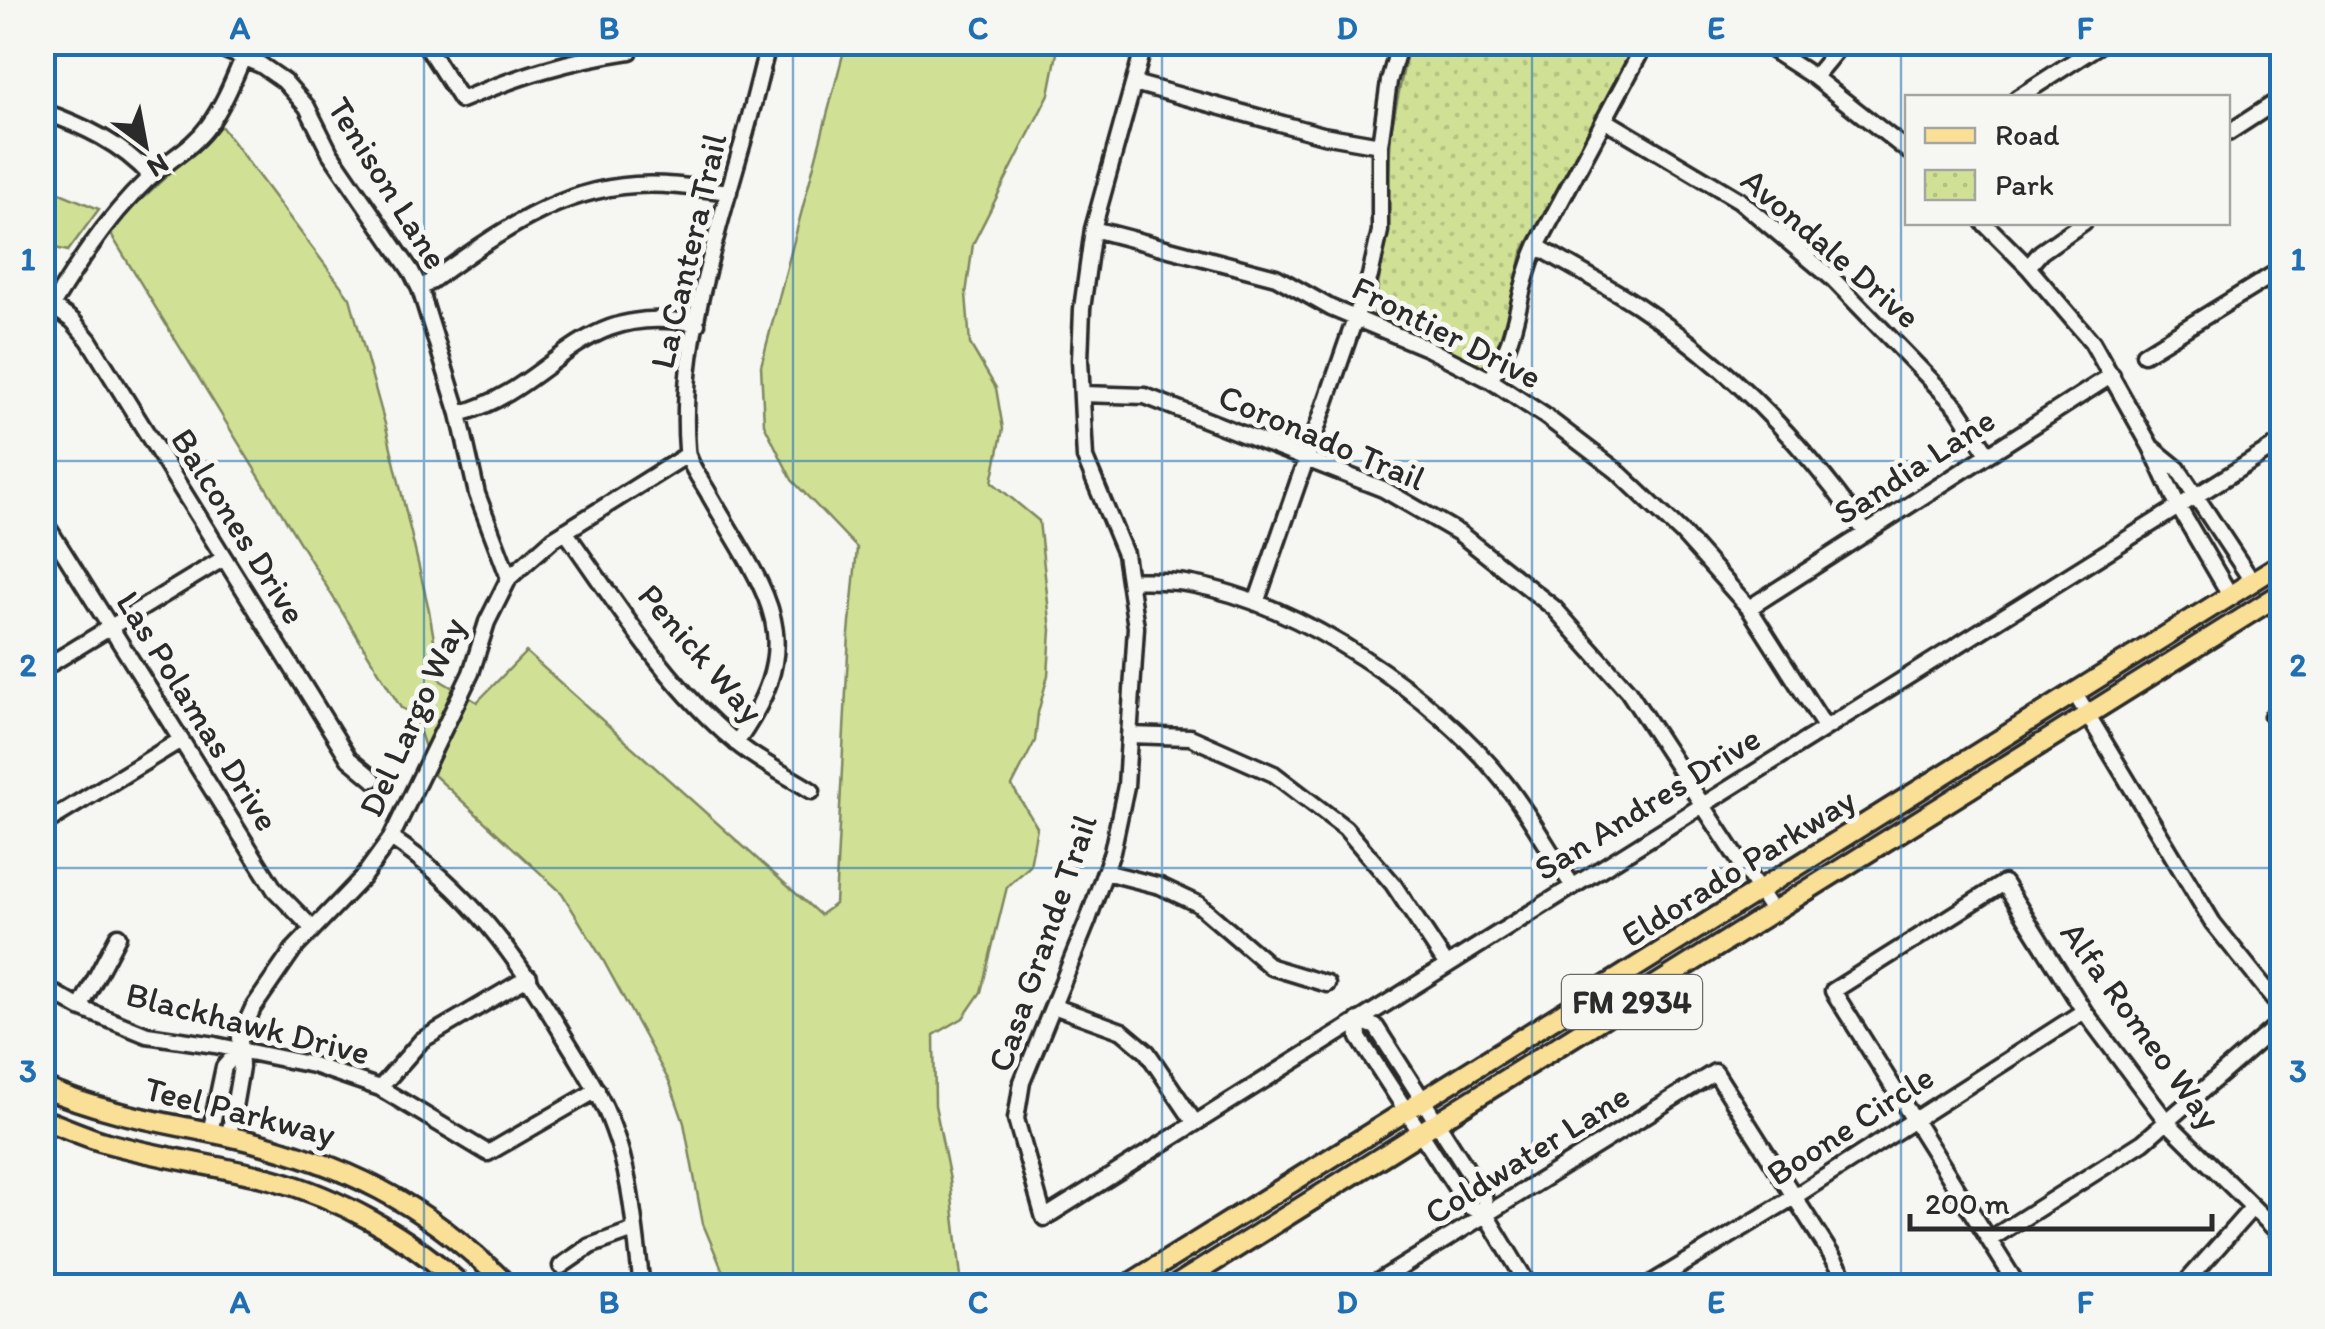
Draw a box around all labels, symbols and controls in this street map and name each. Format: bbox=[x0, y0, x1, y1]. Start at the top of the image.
text: A bbox=[229, 9, 251, 47]
text: B bbox=[599, 9, 619, 47]
text: C bbox=[968, 9, 988, 47]
text: D bbox=[1336, 9, 1358, 47]
text: E bbox=[1707, 9, 1725, 47]
text: F bbox=[2077, 9, 2094, 47]
street label: Tenison Lane bbox=[319, 89, 457, 277]
north arrow bbox=[95, 95, 195, 195]
legend bbox=[1905, 95, 2230, 225]
text: Road bbox=[1995, 116, 2060, 153]
street label: La Cantera Trail bbox=[641, 129, 736, 373]
text: N bbox=[141, 147, 175, 186]
street label: Avondale Drive bbox=[1733, 159, 1929, 337]
text: Park bbox=[1995, 166, 2054, 203]
text: 1 bbox=[21, 240, 36, 278]
text: 1 bbox=[2291, 240, 2306, 278]
street label: Frontier Drive bbox=[1345, 266, 1549, 398]
street label: Coronado Trail bbox=[1212, 375, 1432, 500]
street label: Sandia Lane bbox=[1825, 398, 2003, 534]
street label: Balcones Drive bbox=[162, 420, 316, 632]
street label: Penick Way bbox=[629, 575, 773, 731]
street label: Las Polamas Drive bbox=[107, 583, 289, 839]
street label: Del Largo Way bbox=[349, 611, 475, 823]
text: 2 bbox=[20, 646, 37, 684]
text: 2 bbox=[2290, 646, 2307, 684]
street label: San Andres Drive bbox=[1526, 717, 1768, 889]
street label: Eldorado Parkway bbox=[1613, 778, 1863, 956]
street label: Casa Grande Trail bbox=[978, 809, 1106, 1077]
street label: Alfa Romeo Way bbox=[2052, 913, 2230, 1137]
street label: Blackhawk Drive bbox=[122, 972, 374, 1074]
road number: FM 2934 bbox=[1562, 975, 1702, 1029]
text: 3 bbox=[19, 1052, 37, 1090]
text: 3 bbox=[2289, 1052, 2307, 1090]
street label: Boone Circle bbox=[1759, 1056, 1941, 1194]
street label: Teel Parkway bbox=[140, 1067, 340, 1155]
street label: Coldwater Lane bbox=[1417, 1074, 1637, 1234]
scale bar bbox=[1910, 1169, 2212, 1231]
text: 200 m bbox=[1925, 1185, 2010, 1222]
text: A bbox=[229, 1283, 251, 1321]
text: B bbox=[599, 1283, 619, 1321]
text: C bbox=[968, 1283, 988, 1321]
text: D bbox=[1336, 1283, 1358, 1321]
text: E bbox=[1707, 1283, 1725, 1321]
text: F bbox=[2077, 1283, 2094, 1321]

